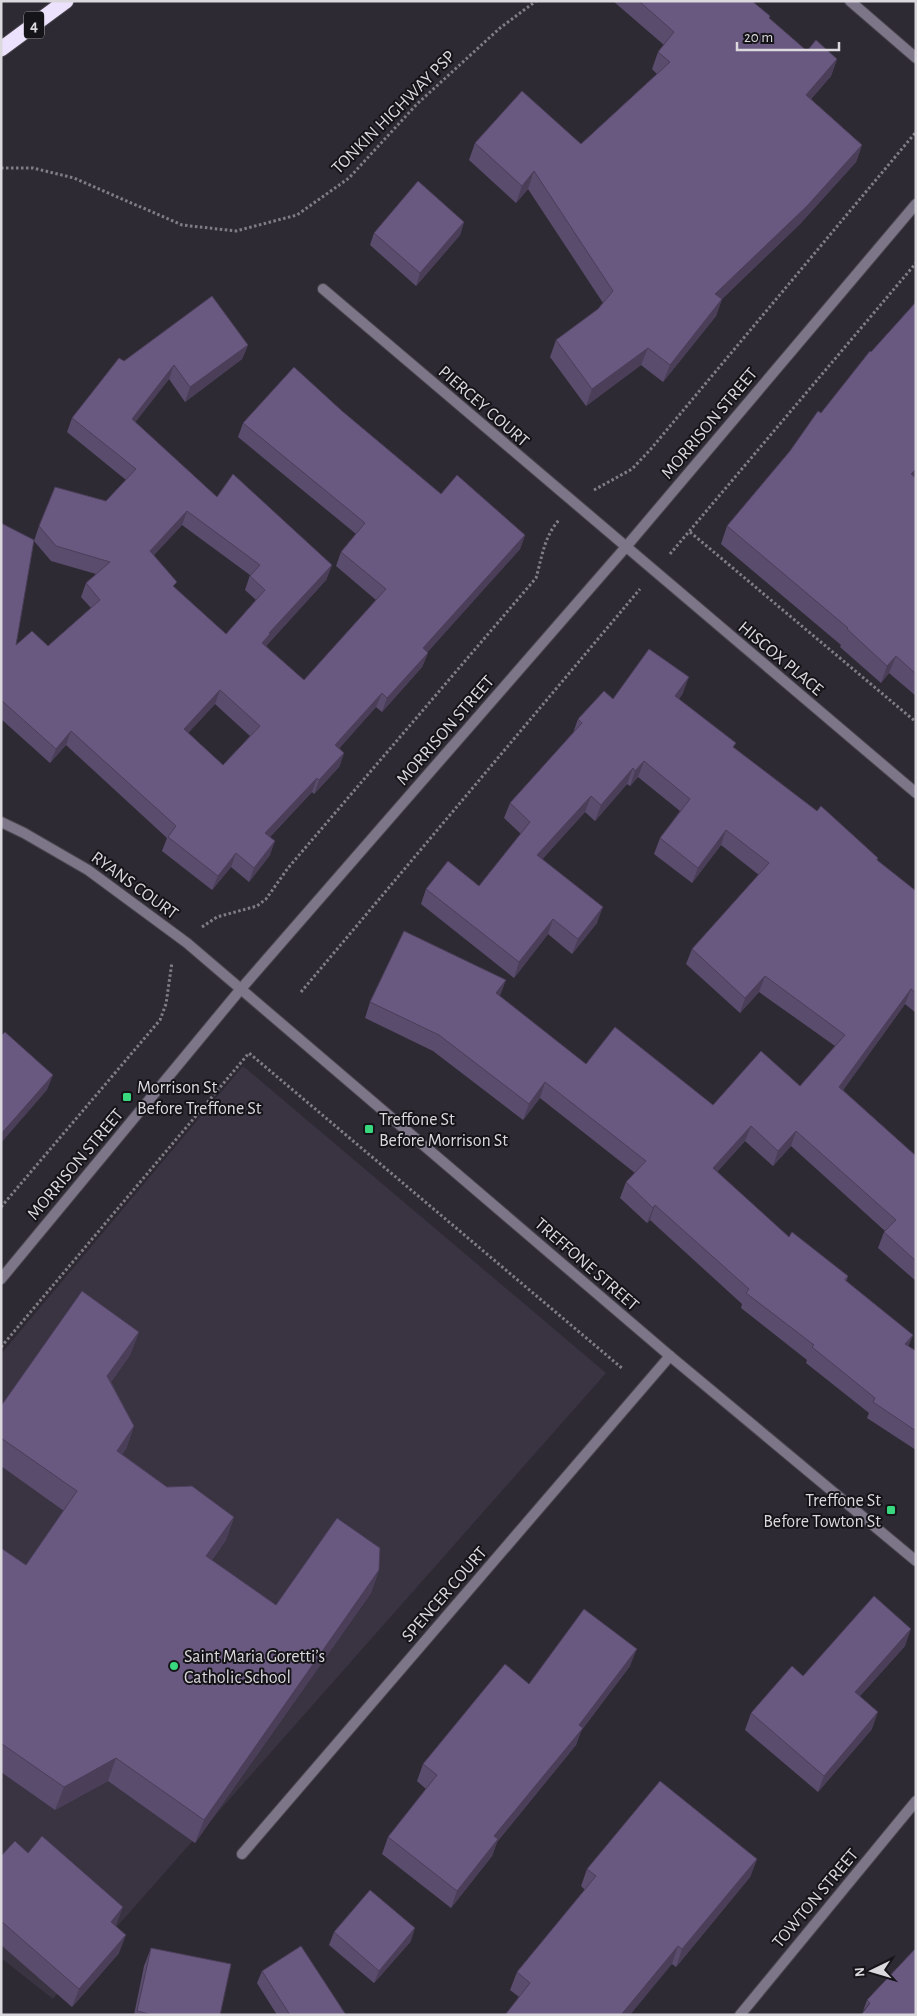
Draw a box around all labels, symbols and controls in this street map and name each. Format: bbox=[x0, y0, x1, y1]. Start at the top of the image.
road number: 4 bbox=[24, 12, 44, 38]
scale bar bbox=[737, 20, 840, 52]
text: 20 m bbox=[744, 30, 773, 45]
street label: TONKIN HIGHWAY PSP bbox=[329, 48, 459, 178]
street label: PIERCEY COURT bbox=[435, 363, 532, 451]
street label: MORRISON STREET bbox=[658, 365, 761, 483]
street label: HISCOX PLACE bbox=[734, 618, 826, 700]
street label: MORRISON STREET bbox=[393, 672, 498, 789]
street label: RYANS COURT bbox=[88, 848, 181, 923]
place label: Morrison St Before Treffone St bbox=[137, 1079, 262, 1118]
marker: Morrison St Before Treffone St bbox=[121, 1091, 133, 1103]
street label: MORRISON STREET bbox=[24, 1106, 127, 1224]
place label: Treffone St Before Morrison St bbox=[379, 1111, 508, 1150]
marker: Treffone St Before Morrison St bbox=[363, 1123, 375, 1135]
street label: TREFFONE STREET bbox=[531, 1215, 642, 1315]
place label: Treffone St Before Towton St bbox=[763, 1492, 881, 1531]
marker: Treffone St Before Towton St bbox=[885, 1504, 897, 1516]
street label: SPENCER COURT bbox=[399, 1543, 491, 1646]
place label: Saint Maria Goretti’s Catholic School bbox=[184, 1648, 325, 1687]
marker: Saint Maria Goretti’s Catholic School bbox=[168, 1660, 180, 1672]
street label: TOWTON STREET bbox=[769, 1845, 862, 1952]
north arrow bbox=[847, 1946, 897, 1996]
text: N bbox=[853, 1967, 867, 1978]

